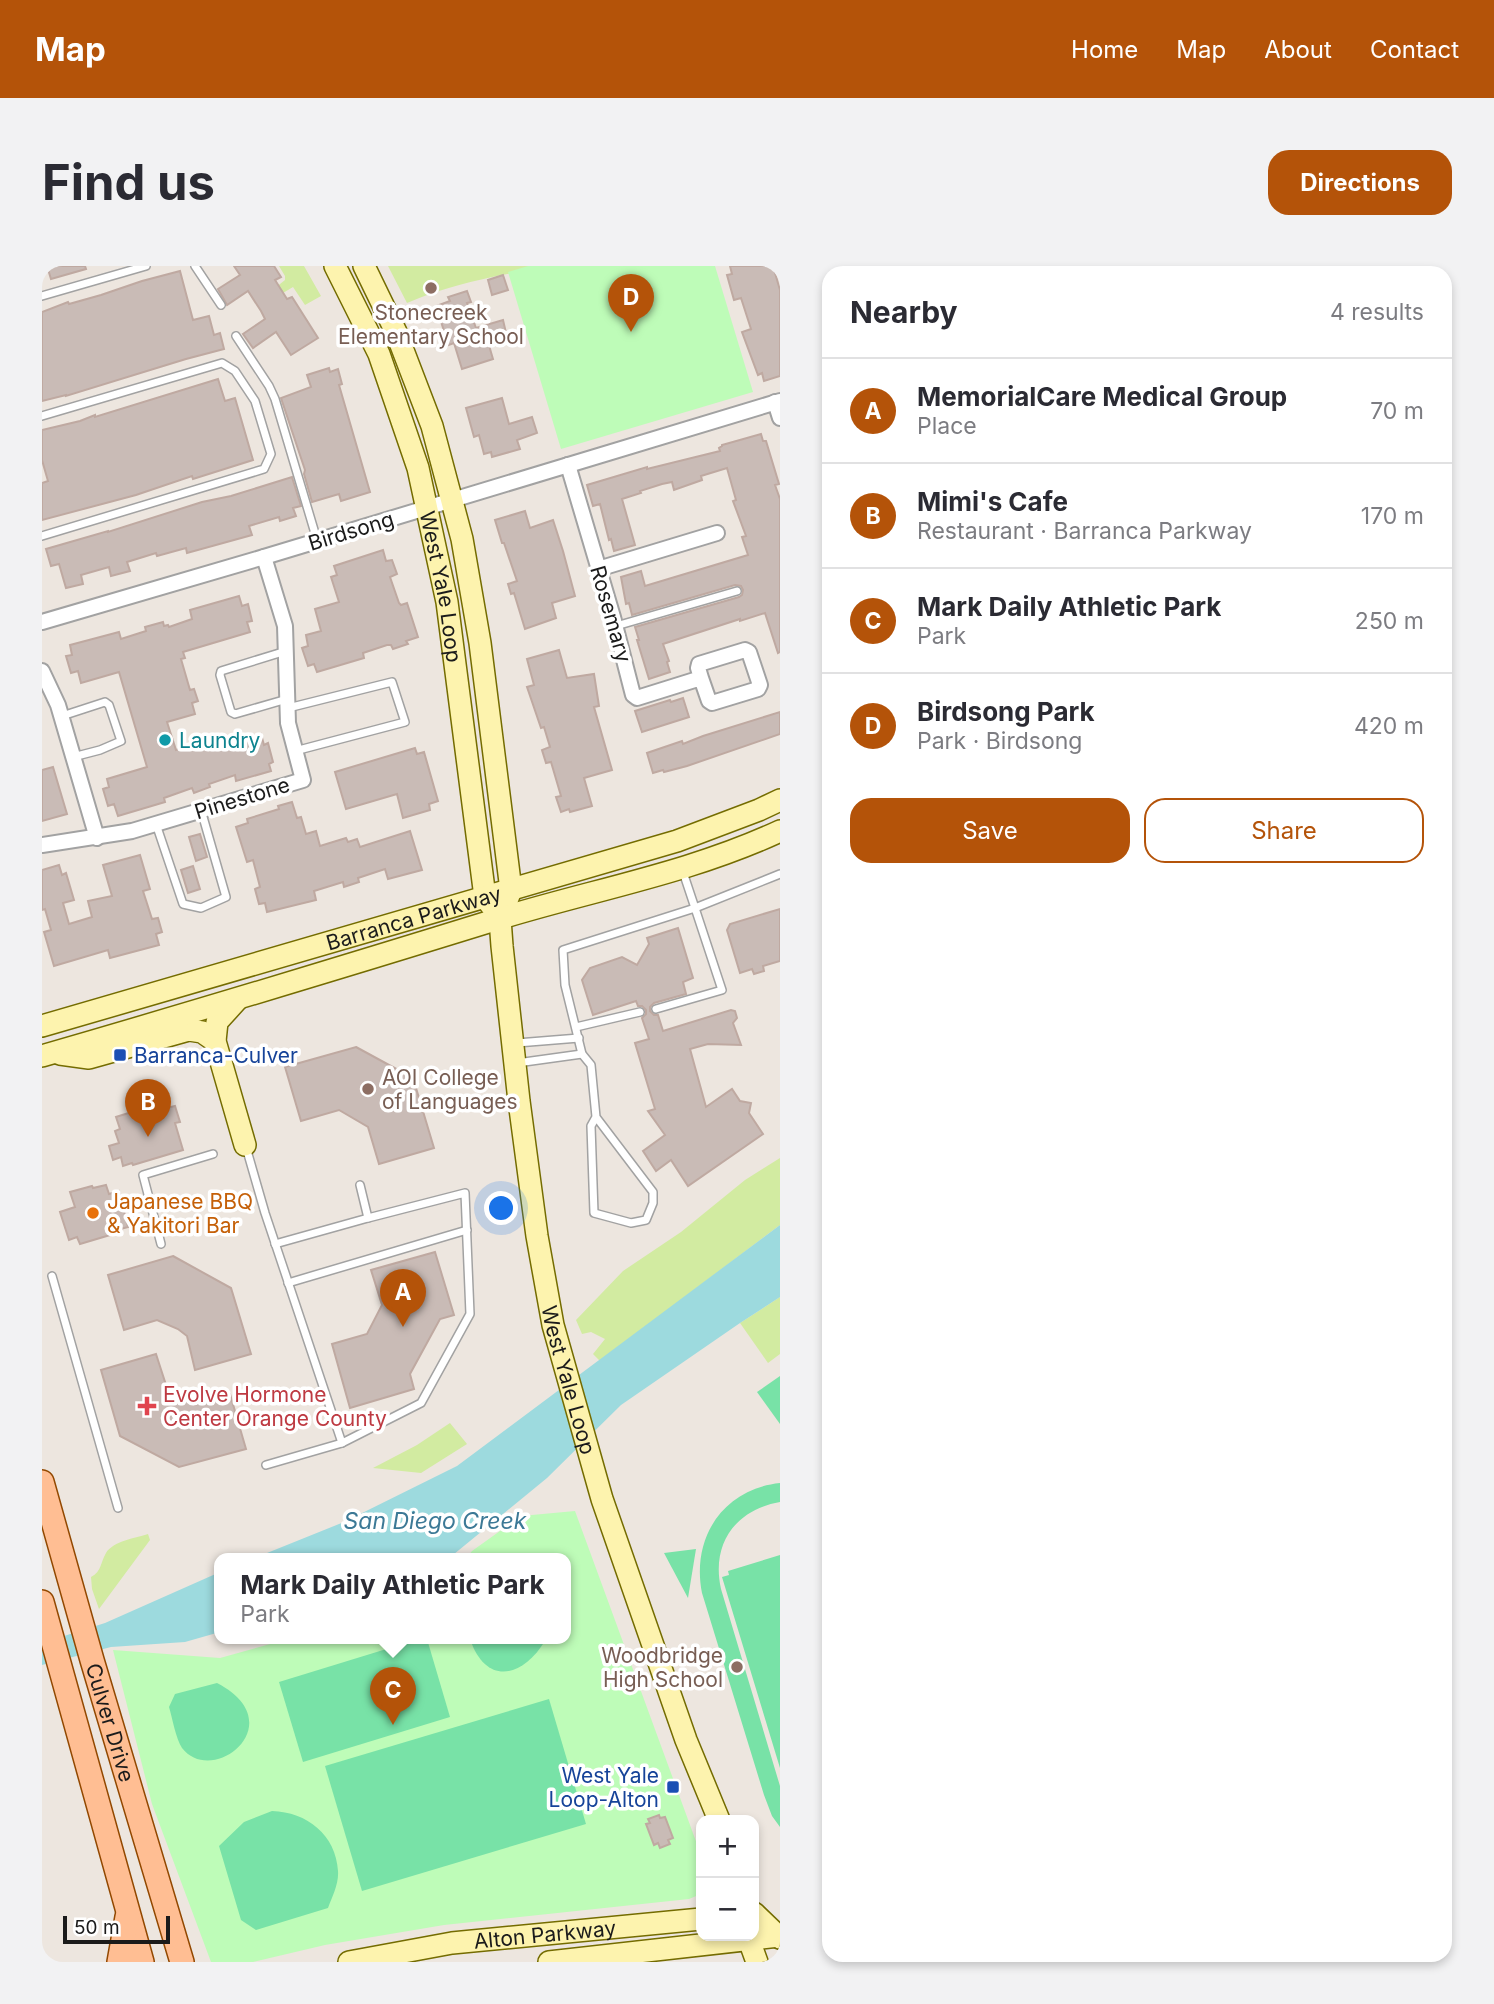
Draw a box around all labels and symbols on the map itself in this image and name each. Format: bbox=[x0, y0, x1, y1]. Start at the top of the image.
pin: D bbox=[608, 274, 654, 332]
marker: Stonecreek Elementary School bbox=[423, 280, 439, 296]
place label: Stonecreek Elementary School bbox=[338, 300, 524, 349]
street label: Birdsong bbox=[305, 506, 397, 556]
street label: West Yale Loop bbox=[415, 509, 467, 664]
street label: Rosemary bbox=[585, 563, 637, 665]
place label: Laundry bbox=[179, 728, 261, 753]
marker: Laundry bbox=[157, 732, 173, 748]
street label: Pinestone bbox=[191, 772, 293, 824]
street label: Barranca Parkway bbox=[323, 880, 504, 955]
place label: Barranca-Culver bbox=[134, 1043, 298, 1068]
marker: Barranca-Culver bbox=[112, 1047, 128, 1063]
place label: AOI College of Languages bbox=[382, 1065, 518, 1114]
pin: B bbox=[125, 1079, 171, 1137]
marker: AOI College of Languages bbox=[360, 1081, 376, 1097]
place label: Japanese BBQ & Yakitori Bar bbox=[107, 1189, 253, 1238]
your location bbox=[484, 1191, 518, 1225]
marker: Japanese BBQ & Yakitori Bar bbox=[85, 1205, 101, 1221]
pin: A bbox=[380, 1269, 426, 1327]
street label: West Yale Loop bbox=[537, 1303, 601, 1457]
place label: Evolve Hormone Center Orange County bbox=[163, 1382, 387, 1431]
marker: Evolve Hormone Center Orange County bbox=[137, 1396, 157, 1416]
water label: San Diego Creek bbox=[344, 1507, 527, 1535]
place label: Woodbridge High School bbox=[601, 1643, 723, 1692]
marker: Woodbridge High School bbox=[729, 1659, 745, 1675]
street label: Culver Drive bbox=[81, 1660, 140, 1785]
pin: C bbox=[370, 1667, 416, 1725]
place label: West Yale Loop-Alton bbox=[549, 1763, 659, 1812]
marker: West Yale Loop-Alton bbox=[665, 1779, 681, 1795]
scale bar bbox=[63, 1913, 170, 1945]
street label: Alton Parkway bbox=[472, 1915, 617, 1953]

